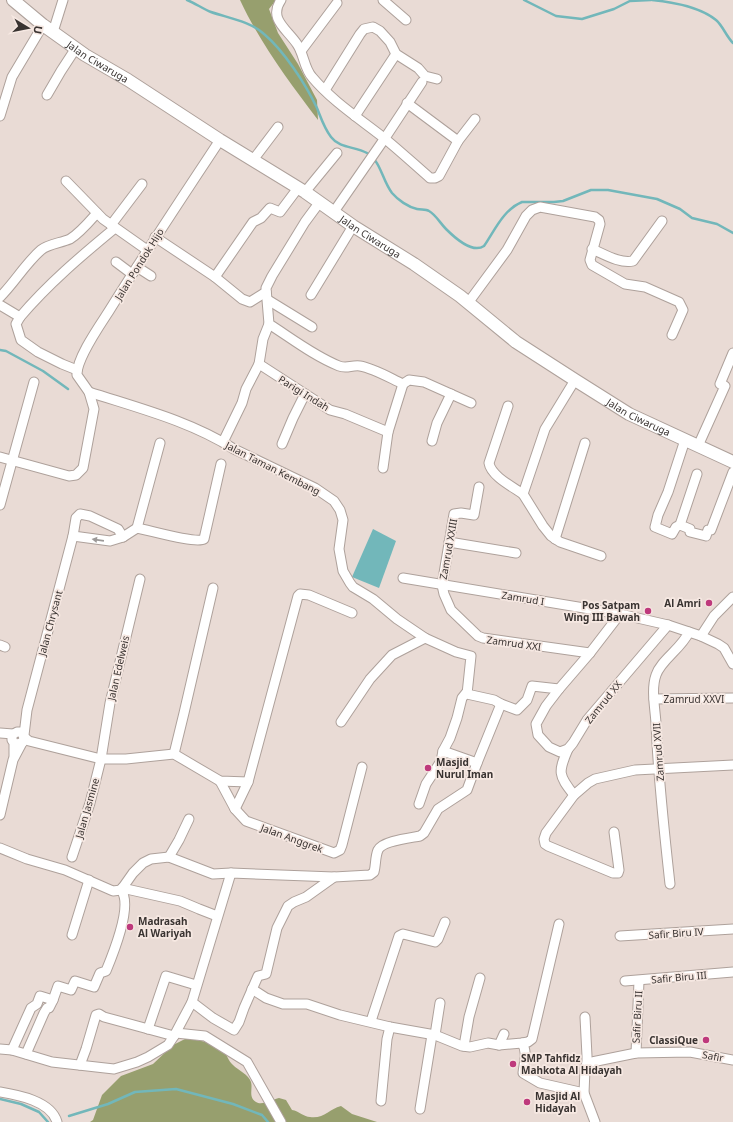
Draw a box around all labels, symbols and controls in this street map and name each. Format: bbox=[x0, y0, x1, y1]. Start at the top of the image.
north arrow bbox=[8, 8, 48, 48]
text: U bbox=[30, 24, 46, 35]
street label: Jalan Ciwaruga bbox=[63, 37, 131, 86]
street label: Jalan Ciwaruga bbox=[336, 211, 404, 261]
street label: Jalan Pondok Hijo bbox=[111, 225, 167, 303]
street label: Parigi Indah bbox=[276, 372, 332, 414]
street label: Jalan Ciwaruga bbox=[603, 394, 673, 439]
street label: Jalan Taman Kembang bbox=[222, 438, 323, 498]
street label: Zamrud XXIII bbox=[436, 517, 460, 581]
one-way arrow bbox=[92, 537, 104, 543]
street label: Jalan Chrysant bbox=[34, 588, 66, 658]
street label: Zamrud I bbox=[501, 588, 545, 608]
place label: Al Amri bbox=[664, 596, 701, 610]
place label: Pos Satpam Wing III Bawah bbox=[564, 598, 640, 624]
marker: Al Amri bbox=[704, 598, 714, 608]
marker: Pos Satpam Wing III Bawah bbox=[643, 606, 653, 616]
street label: Zamrud XXI bbox=[486, 632, 542, 654]
street label: Jalan Edelweis bbox=[104, 634, 132, 703]
street label: Zamrud XX bbox=[581, 677, 625, 726]
street label: Zamrud XXVI bbox=[664, 692, 724, 706]
street label: Zamrud XVII bbox=[649, 722, 667, 782]
place label: Masjid Nurul Iman bbox=[436, 755, 493, 781]
marker: Masjid Nurul Iman bbox=[423, 763, 433, 773]
street label: Jalan Jasmine bbox=[71, 776, 102, 841]
street label: Jalan Anggrek bbox=[258, 820, 326, 856]
place label: Madrasah Al Wariyah bbox=[138, 914, 192, 940]
marker: Madrasah Al Wariyah bbox=[125, 922, 135, 932]
street label: Safir Biru IV bbox=[648, 924, 704, 942]
street label: Safir Biru III bbox=[650, 968, 708, 986]
street label: Safir Biru II bbox=[629, 990, 645, 1044]
place label: ClassiQue bbox=[649, 1033, 698, 1047]
marker: ClassiQue bbox=[701, 1035, 711, 1045]
street label: Safir bbox=[701, 1047, 725, 1065]
place label: SMP Tahfidz Mahkota Al Hidayah bbox=[521, 1051, 622, 1077]
marker: SMP Tahfidz Mahkota Al Hidayah bbox=[508, 1059, 518, 1069]
place label: Masjid Al Hidayah bbox=[535, 1089, 580, 1115]
marker: Masjid Al Hidayah bbox=[522, 1097, 532, 1107]

